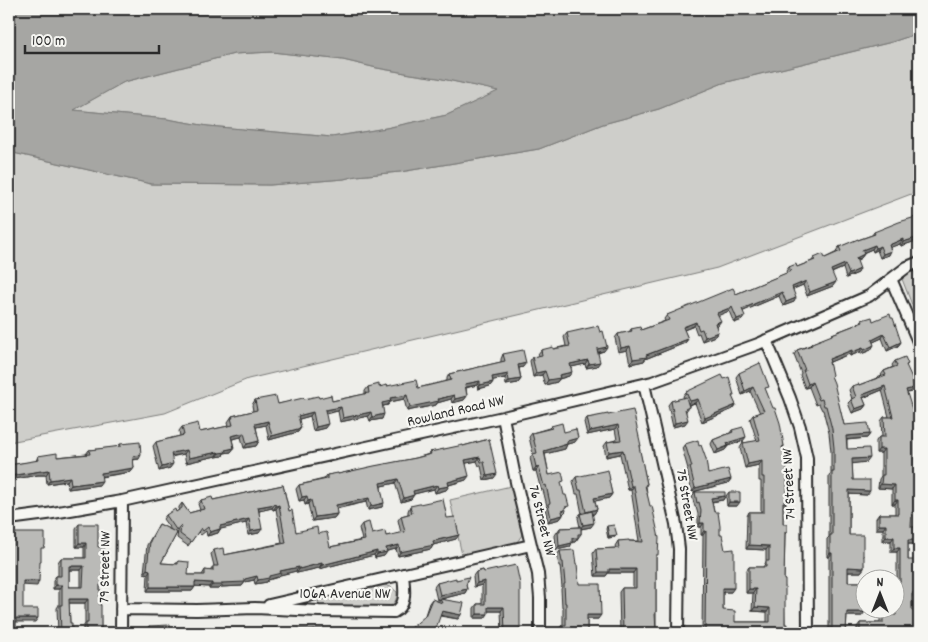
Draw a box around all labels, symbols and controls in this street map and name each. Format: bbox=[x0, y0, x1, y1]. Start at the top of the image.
scale bar bbox=[25, 22, 159, 54]
text: 100 m bbox=[32, 31, 65, 53]
street label: Rowland Road NW bbox=[405, 390, 507, 434]
street label: 74 Street NW bbox=[777, 447, 803, 520]
street label: 75 Street NW bbox=[669, 468, 703, 543]
street label: 76 Street NW bbox=[522, 483, 561, 559]
street label: 79 Street NW bbox=[94, 530, 118, 603]
north arrow bbox=[856, 570, 906, 620]
text: N bbox=[877, 573, 884, 593]
street label: 106A Avenue NW bbox=[300, 584, 391, 606]

